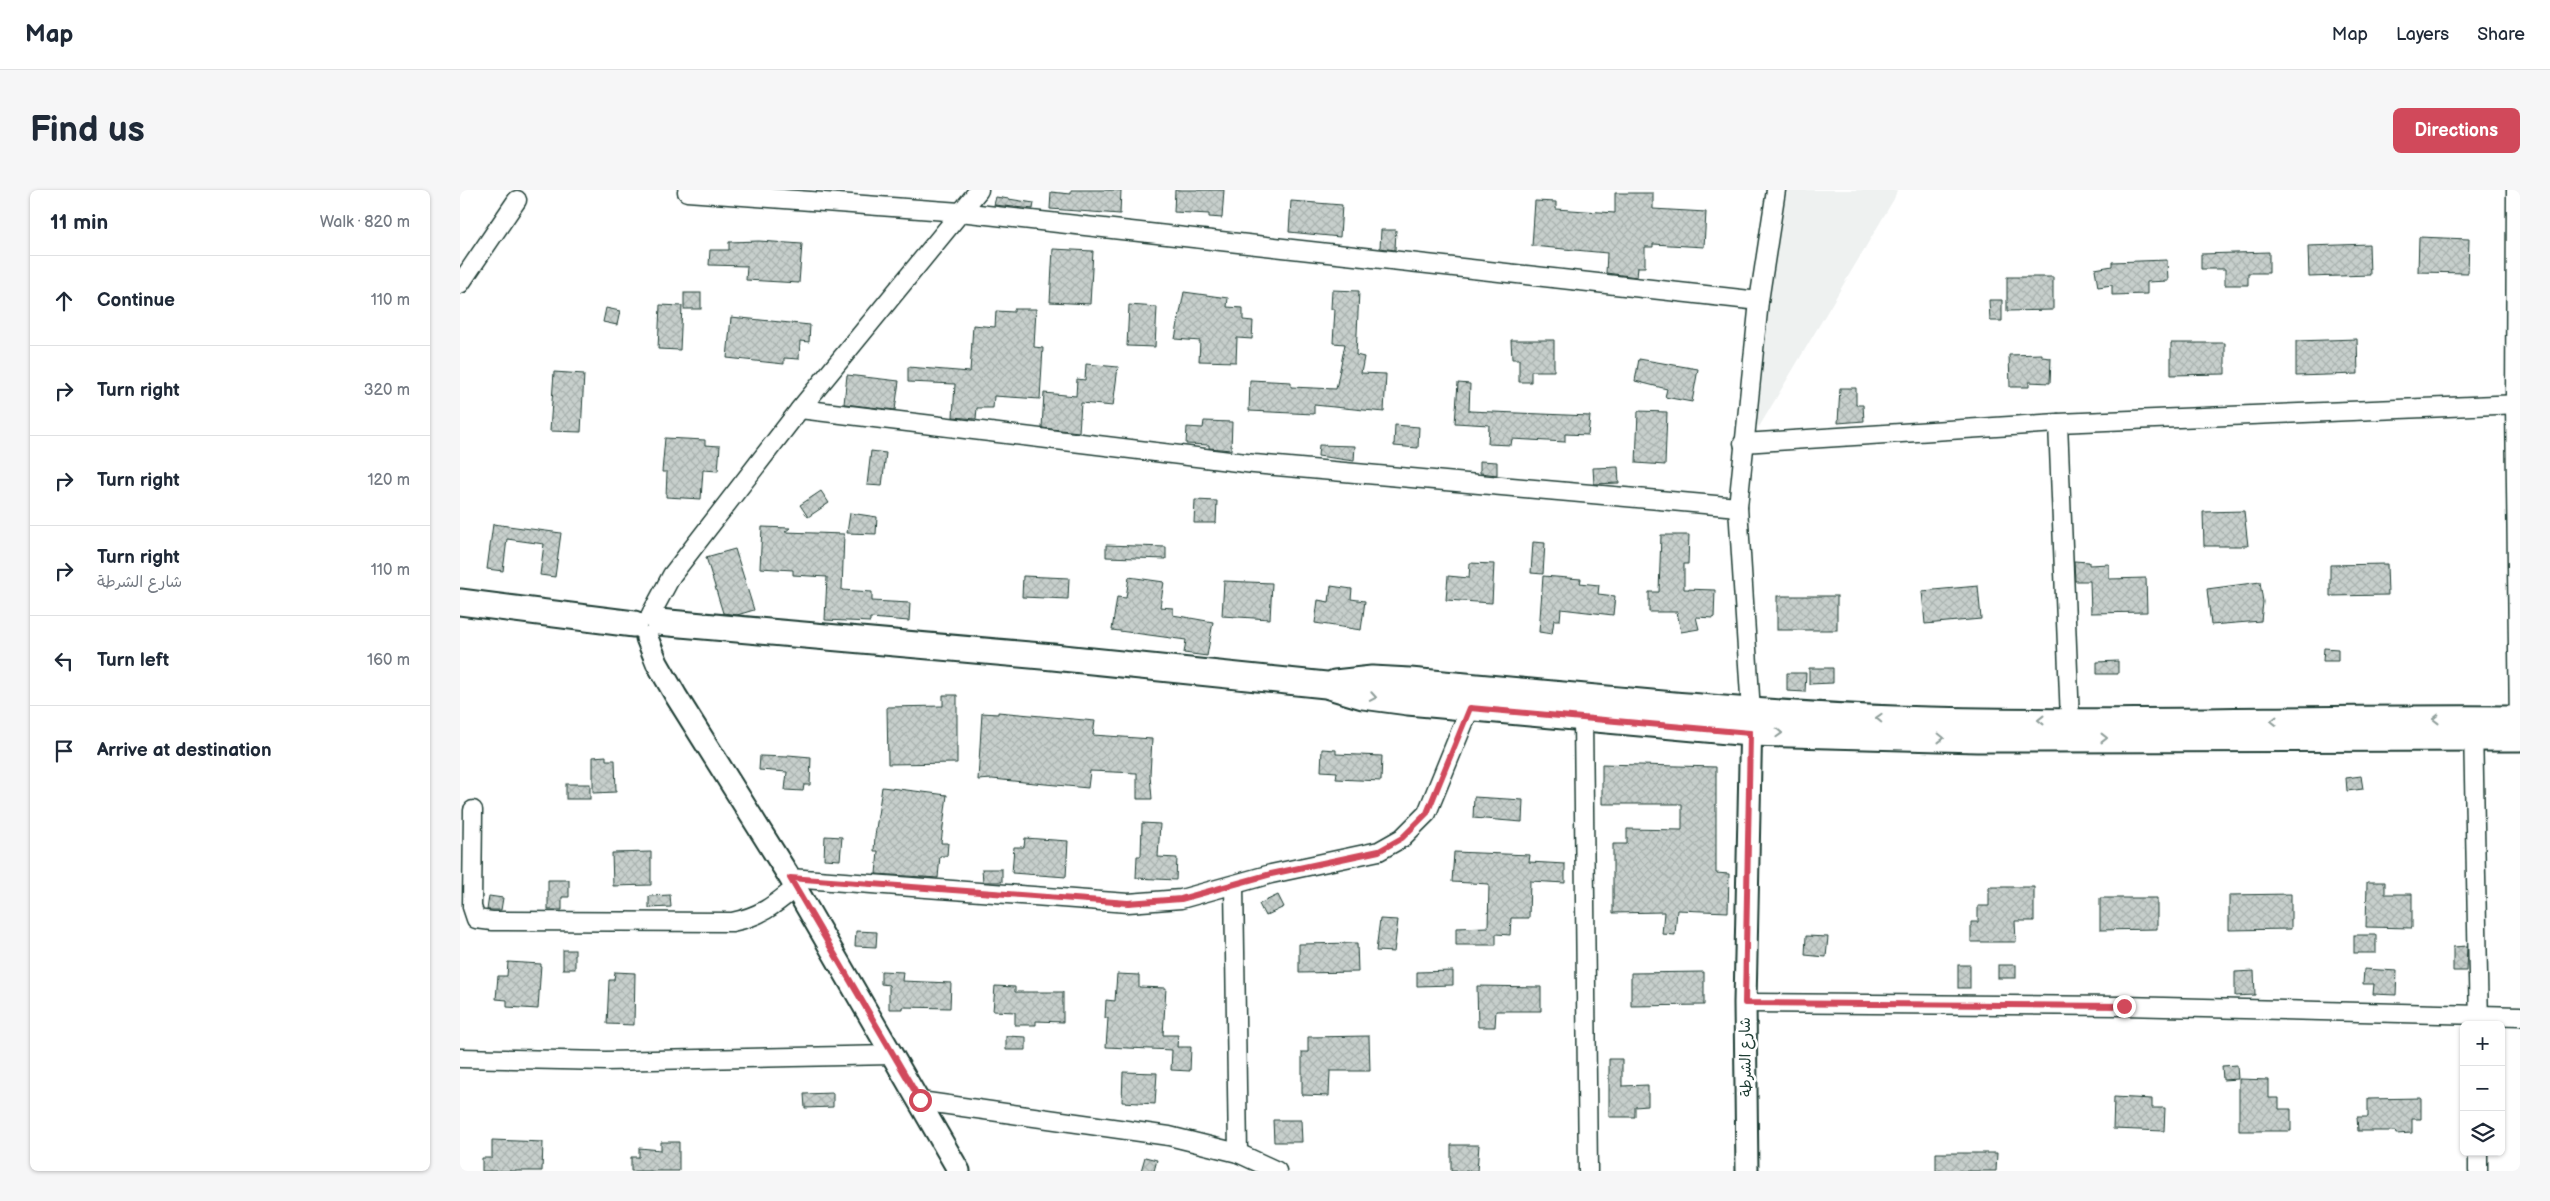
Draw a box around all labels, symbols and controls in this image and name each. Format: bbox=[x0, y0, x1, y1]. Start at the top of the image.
text: Map bbox=[25, 20, 73, 49]
text: Map bbox=[2332, 24, 2368, 45]
text: Layers bbox=[2396, 24, 2449, 45]
text: Share bbox=[2477, 24, 2525, 45]
button: Directions bbox=[2393, 108, 2520, 153]
text: Find us bbox=[30, 109, 145, 152]
text: 11 min bbox=[50, 210, 108, 235]
text: Walk · 820 m bbox=[320, 213, 410, 232]
icon: ahead bbox=[50, 287, 78, 315]
text: Continue bbox=[97, 289, 175, 312]
text: 110 m bbox=[371, 291, 410, 310]
icon: right bbox=[50, 377, 78, 405]
text: Turn right bbox=[97, 379, 180, 402]
text: 320 m bbox=[364, 381, 410, 400]
icon: right bbox=[50, 467, 78, 495]
text: Turn right bbox=[97, 469, 180, 492]
text: 120 m bbox=[367, 471, 410, 490]
text: Turn right bbox=[97, 546, 180, 569]
icon: right bbox=[50, 557, 78, 585]
text: 110 m bbox=[371, 561, 410, 580]
text: شارع الشرطة bbox=[97, 573, 182, 592]
icon: left bbox=[50, 647, 78, 675]
text: Turn left bbox=[97, 649, 169, 672]
text: 160 m bbox=[367, 651, 410, 670]
one-way arrow bbox=[1368, 692, 1377, 702]
one-way arrow bbox=[1875, 713, 1883, 724]
one-way arrow bbox=[2432, 714, 2440, 724]
one-way arrow bbox=[2037, 715, 2045, 725]
one-way arrow bbox=[2270, 716, 2278, 726]
one-way arrow bbox=[1775, 728, 1783, 739]
one-way arrow bbox=[1938, 733, 1945, 743]
one-way arrow bbox=[2100, 733, 2108, 743]
icon: arrive bbox=[50, 737, 78, 765]
text: Arrive at destination bbox=[97, 739, 272, 762]
route end bbox=[2113, 995, 2136, 1018]
street label: شارع الشرطة bbox=[1736, 1017, 1756, 1097]
map controls bbox=[2460, 1021, 2505, 1156]
button: + bbox=[2460, 1021, 2505, 1066]
button: − bbox=[2460, 1066, 2505, 1111]
route start bbox=[909, 1089, 932, 1112]
button: layers bbox=[2460, 1111, 2505, 1156]

